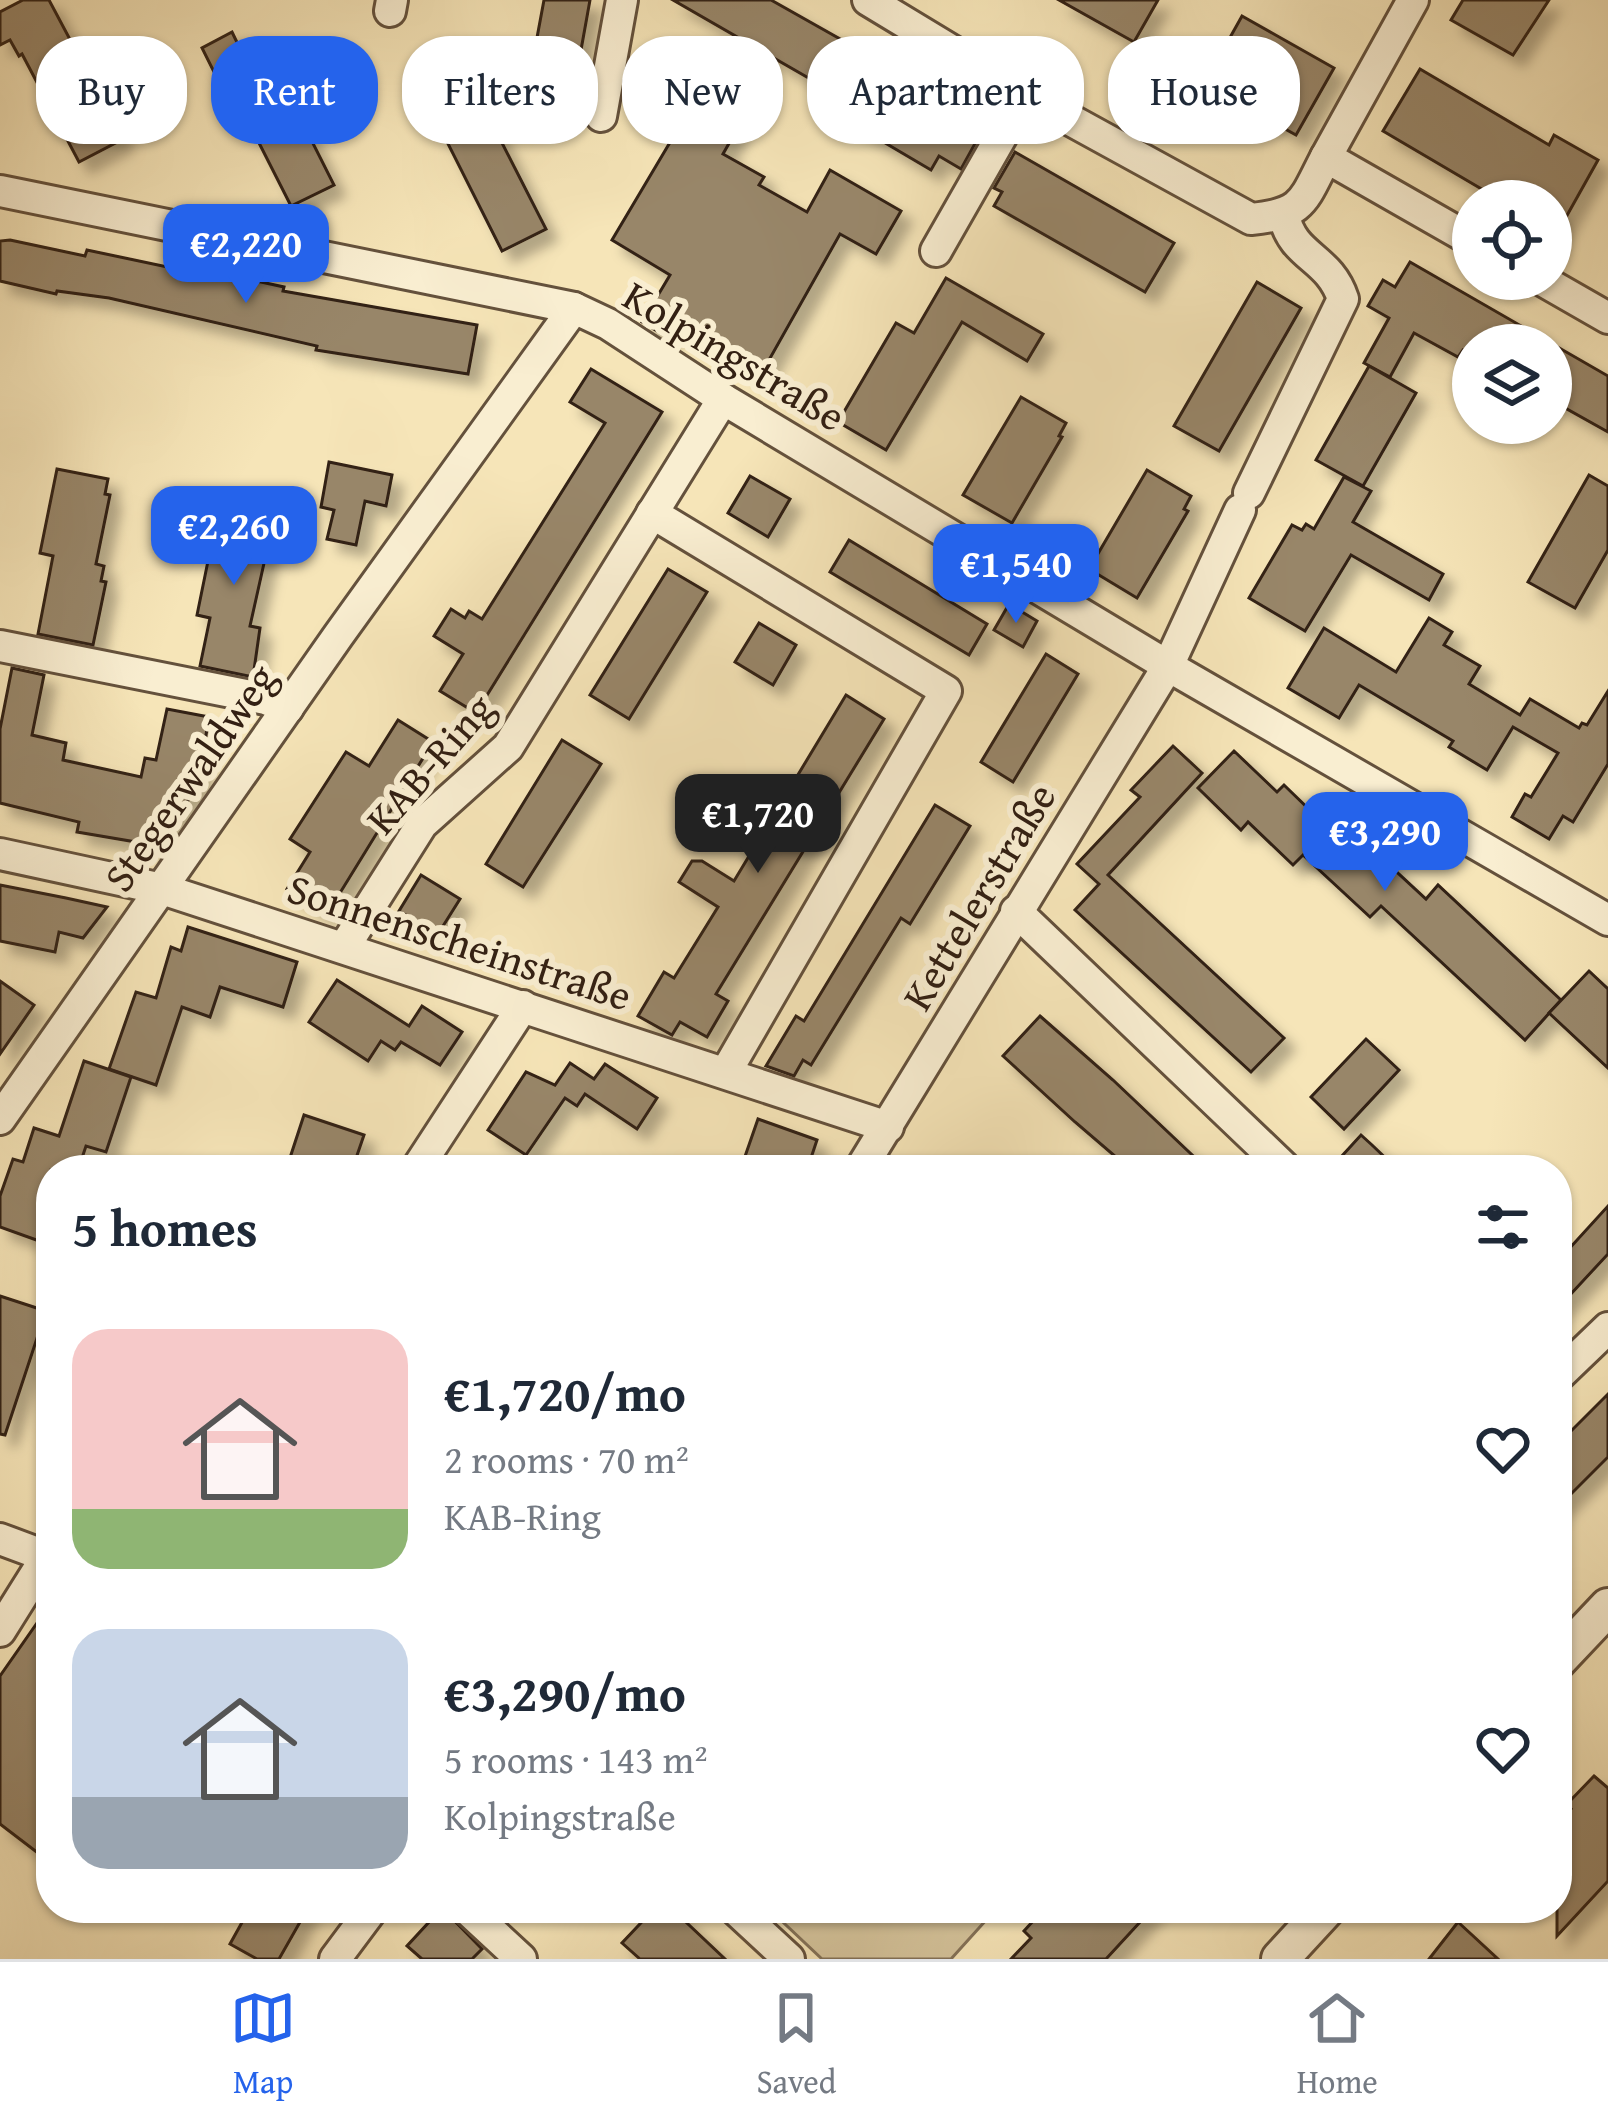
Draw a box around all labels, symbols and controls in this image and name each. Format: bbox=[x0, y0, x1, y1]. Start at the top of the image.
chip: Buy bbox=[36, 36, 187, 144]
chip: Rent bbox=[211, 36, 378, 144]
chip: Filters bbox=[402, 36, 598, 144]
chip: New bbox=[622, 36, 783, 144]
chip: Apartment bbox=[807, 36, 1084, 144]
chip: House bbox=[1108, 36, 1300, 144]
map controls bbox=[1452, 180, 1572, 444]
button: locate bbox=[1452, 180, 1572, 300]
pin: €2,220 bbox=[148, 204, 344, 306]
text: €2,220 bbox=[190, 214, 302, 271]
street label: Kolpingstraße bbox=[612, 265, 858, 445]
button: layers bbox=[1452, 324, 1572, 444]
pin: €2,260 bbox=[136, 486, 332, 588]
text: €2,260 bbox=[178, 496, 290, 553]
pin: €1,540 bbox=[918, 524, 1114, 626]
text: €1,540 bbox=[960, 534, 1072, 591]
street label: Stegerwaldweg bbox=[88, 651, 290, 903]
street label: KAB-Ring bbox=[351, 679, 508, 847]
street label: Kettelerstraße bbox=[886, 771, 1070, 1021]
pin: €1,720 bbox=[660, 774, 856, 876]
text: €1,720 bbox=[702, 784, 814, 841]
pin: €3,290 bbox=[1287, 792, 1483, 894]
text: €3,290 bbox=[1329, 802, 1441, 859]
street label: Sonnenscheinstraße bbox=[280, 857, 640, 1025]
text: 5 homes bbox=[72, 1190, 258, 1265]
icon: filters bbox=[1470, 1194, 1536, 1260]
text: €1,720/mo bbox=[444, 1355, 686, 1430]
icon: home bbox=[168, 1377, 312, 1521]
icon: heart bbox=[1470, 1416, 1536, 1482]
text: 2 rooms · 70 m² bbox=[444, 1430, 689, 1487]
text: KAB-Ring bbox=[444, 1487, 601, 1544]
text: €3,290/mo bbox=[444, 1655, 686, 1730]
icon: home bbox=[168, 1677, 312, 1821]
icon: heart bbox=[1470, 1716, 1536, 1782]
text: 5 rooms · 143 m² bbox=[444, 1730, 708, 1787]
text: Kolpingstraße bbox=[444, 1787, 676, 1844]
tab: Map bbox=[230, 1985, 296, 2105]
tab: Saved bbox=[756, 1985, 836, 2105]
tab: Home bbox=[1297, 1985, 1378, 2105]

